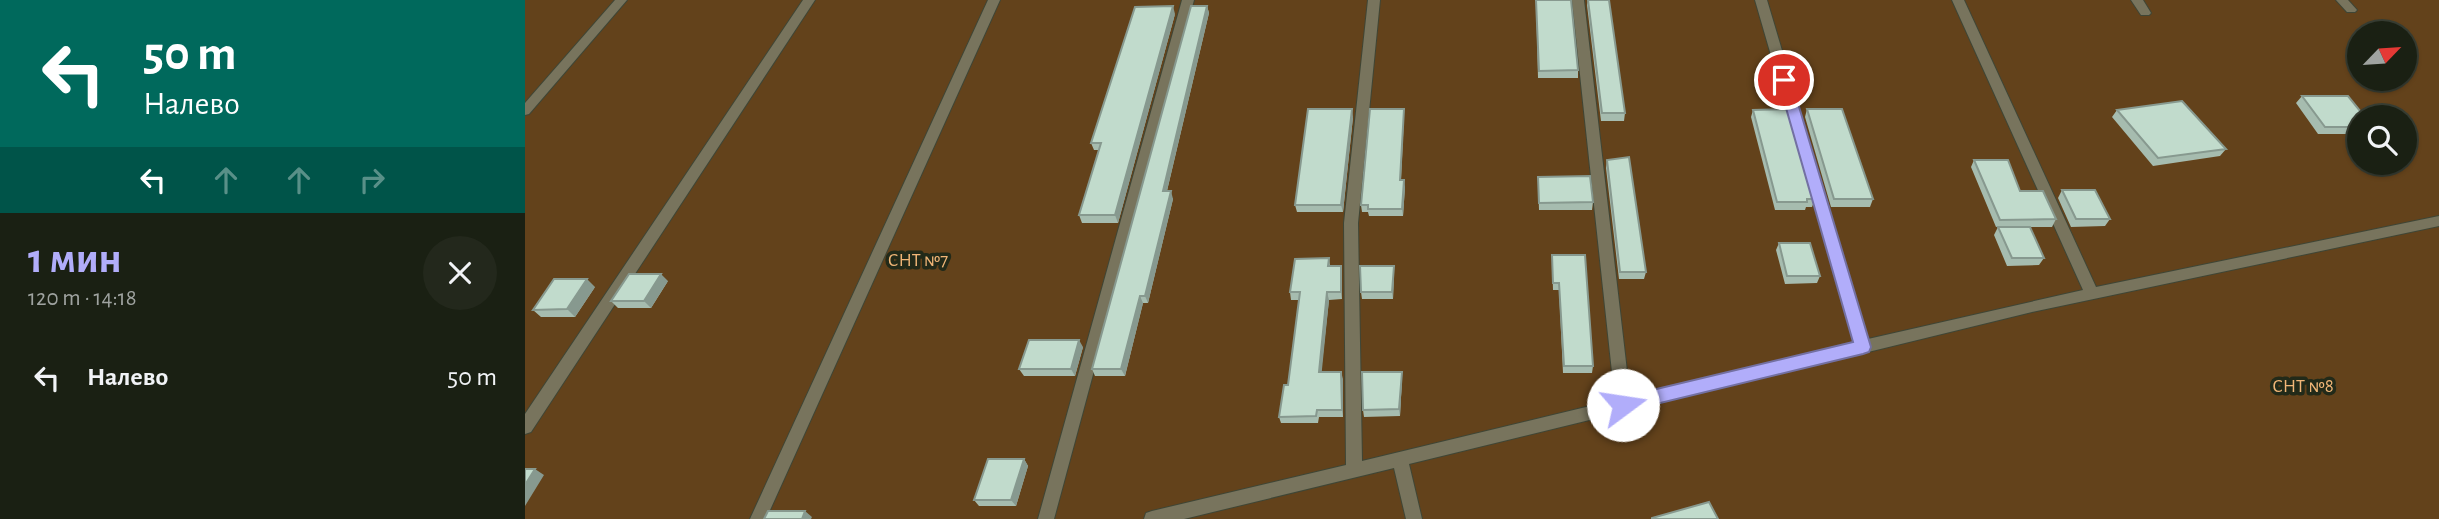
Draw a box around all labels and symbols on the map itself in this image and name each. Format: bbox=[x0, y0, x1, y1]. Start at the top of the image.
north arrow bbox=[2347, 21, 2417, 91]
pin bbox=[1754, 50, 1814, 110]
park label: СНТ №7 bbox=[888, 251, 948, 270]
position arrow bbox=[1586, 368, 1660, 442]
park label: СНТ №8 bbox=[2272, 377, 2334, 396]

